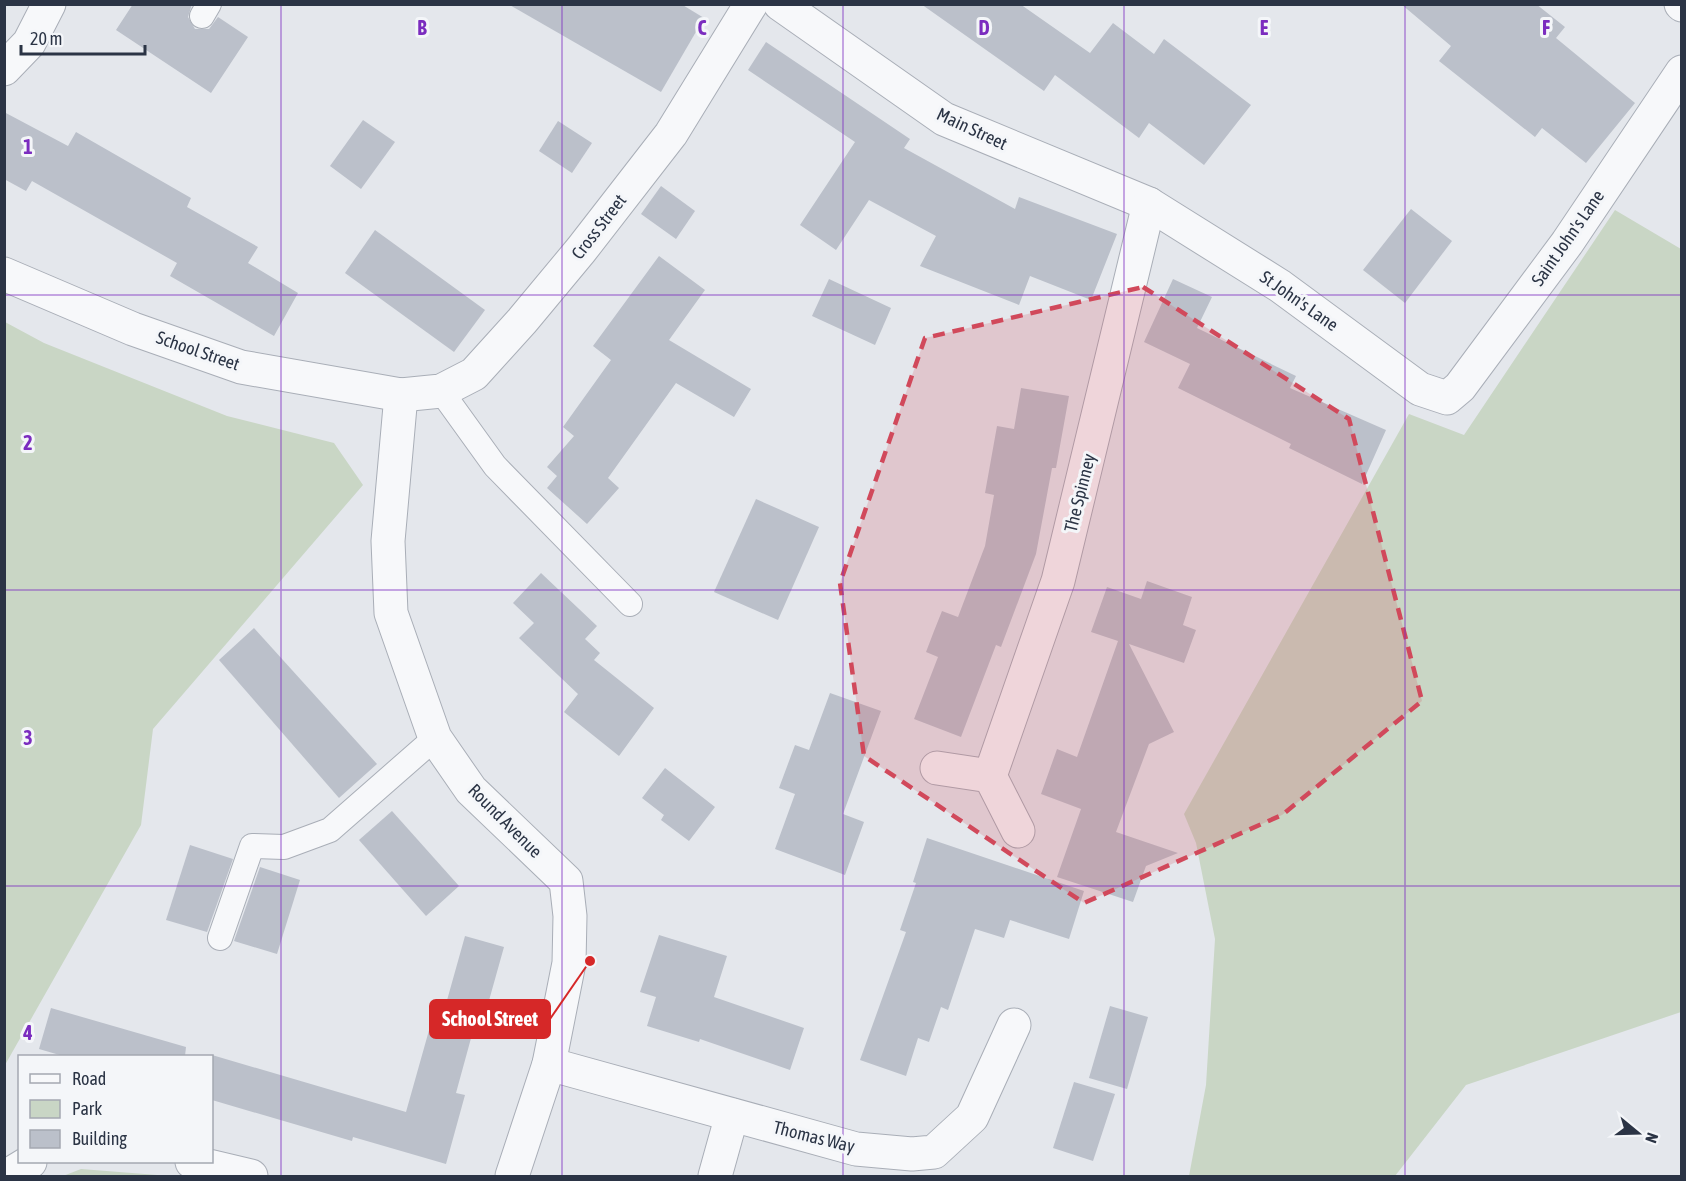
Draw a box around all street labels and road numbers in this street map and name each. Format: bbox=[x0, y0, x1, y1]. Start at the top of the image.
street label: Main Street bbox=[934, 103, 1011, 154]
street label: Saint John's Lane bbox=[1527, 186, 1608, 290]
street label: Cross Street bbox=[567, 190, 630, 263]
street label: St John's Lane bbox=[1256, 266, 1342, 335]
street label: School Street bbox=[154, 327, 243, 375]
street label: The Spinney bbox=[1060, 452, 1099, 534]
street label: Round Avenue bbox=[464, 779, 547, 862]
street label: Thomas Way bbox=[771, 1116, 857, 1157]

